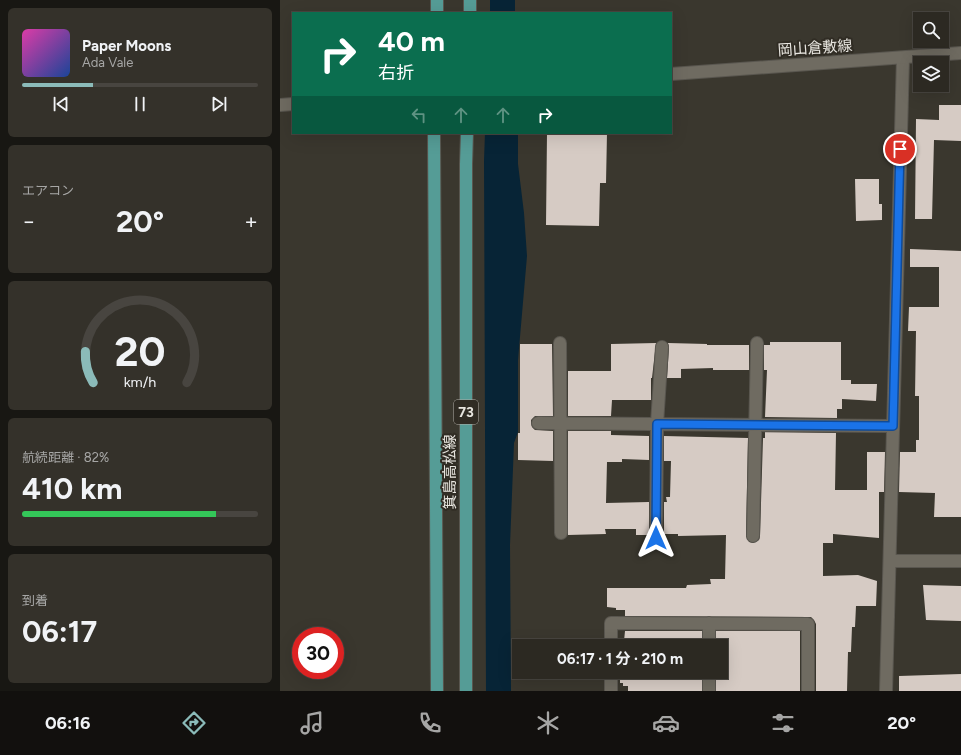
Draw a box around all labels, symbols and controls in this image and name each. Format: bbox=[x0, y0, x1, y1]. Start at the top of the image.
map controls bbox=[913, 12, 949, 92]
button: search bbox=[913, 12, 949, 48]
text: 40 m bbox=[378, 24, 445, 58]
icon: right bbox=[312, 28, 364, 80]
street label: 岡山倉敷線 bbox=[777, 36, 853, 60]
text: Paper Moons bbox=[82, 37, 171, 55]
text: Ada Vale bbox=[82, 55, 133, 70]
button: layers bbox=[913, 56, 949, 92]
text: 右折 bbox=[378, 62, 414, 84]
icon: previous bbox=[50, 93, 72, 115]
icon: pause bbox=[129, 93, 151, 115]
icon: next bbox=[208, 93, 230, 115]
icon: left bbox=[408, 104, 430, 126]
icon: ahead bbox=[450, 104, 472, 126]
icon: ahead bbox=[492, 104, 514, 126]
icon: right bbox=[534, 104, 556, 126]
pin bbox=[883, 132, 917, 166]
icon: arrive bbox=[889, 138, 911, 160]
text: エアコン bbox=[22, 183, 74, 198]
text: 20° bbox=[116, 203, 164, 240]
text: − bbox=[22, 208, 36, 235]
text: + bbox=[244, 208, 258, 235]
text: 20 bbox=[114, 326, 166, 376]
text: km/h bbox=[124, 373, 156, 391]
road number: 73 bbox=[454, 400, 478, 424]
street label: 箕島高松線 bbox=[441, 434, 459, 510]
text: 航続距離 · 82% bbox=[22, 450, 109, 465]
text: 410 km bbox=[22, 470, 123, 507]
position arrow bbox=[635, 517, 677, 559]
text: 到着 bbox=[22, 593, 48, 608]
text: 06:17 bbox=[22, 613, 97, 650]
speed limit sign: 30 bbox=[292, 627, 344, 679]
text: 06:17 · 1 分 · 210 m bbox=[557, 650, 683, 668]
icon: directions bbox=[180, 709, 208, 737]
icon: music bbox=[298, 709, 326, 737]
icon: phone bbox=[416, 709, 444, 737]
icon: climate bbox=[534, 709, 562, 737]
icon: car bbox=[652, 709, 680, 737]
icon: filters bbox=[769, 709, 797, 737]
text: 06:16 bbox=[45, 712, 90, 734]
text: 20° bbox=[887, 712, 916, 734]

